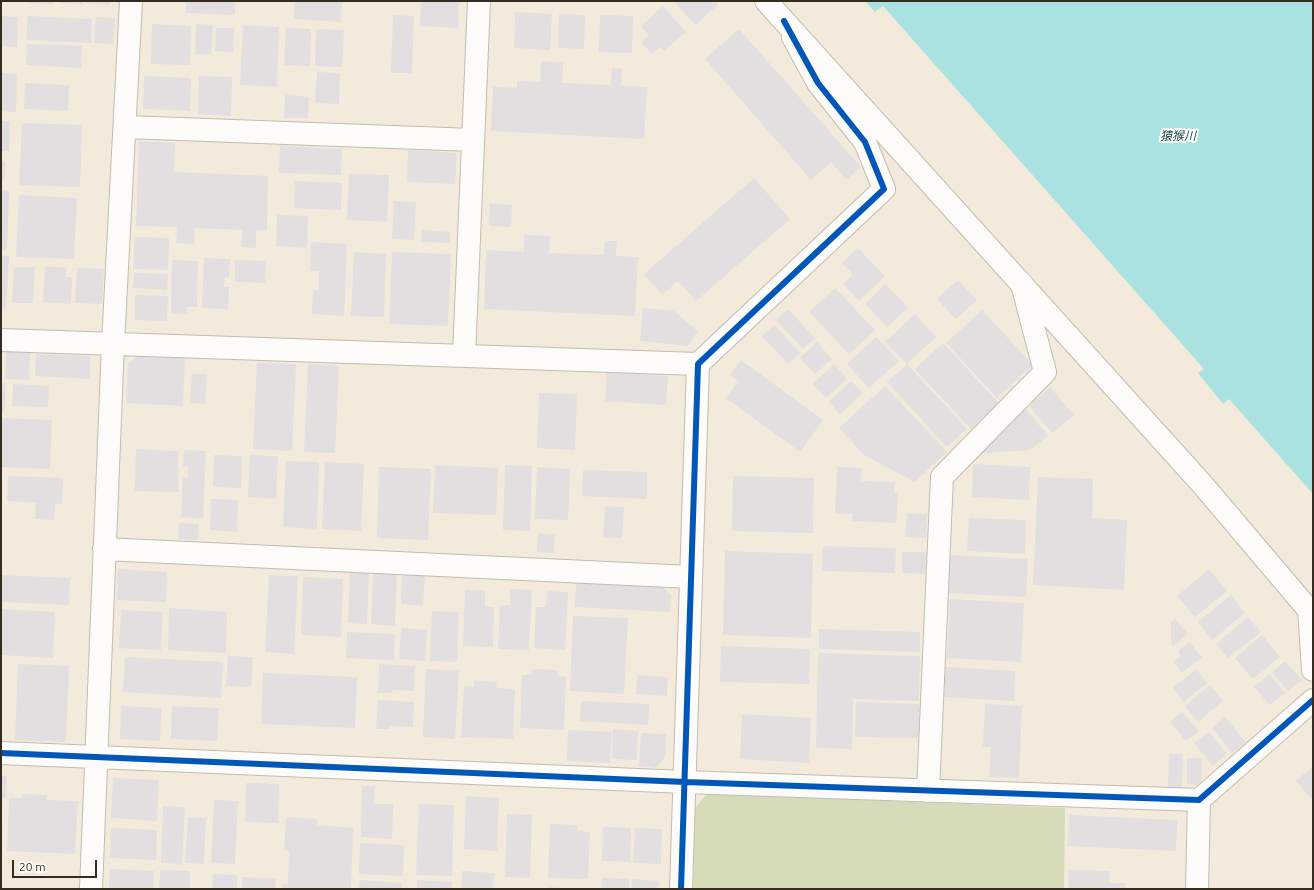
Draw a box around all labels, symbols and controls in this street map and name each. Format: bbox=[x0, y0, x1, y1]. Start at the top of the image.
water label: 猿猴川 bbox=[1160, 129, 1196, 143]
scale bar bbox=[14, 852, 99, 878]
text: 20 m bbox=[19, 860, 46, 873]

